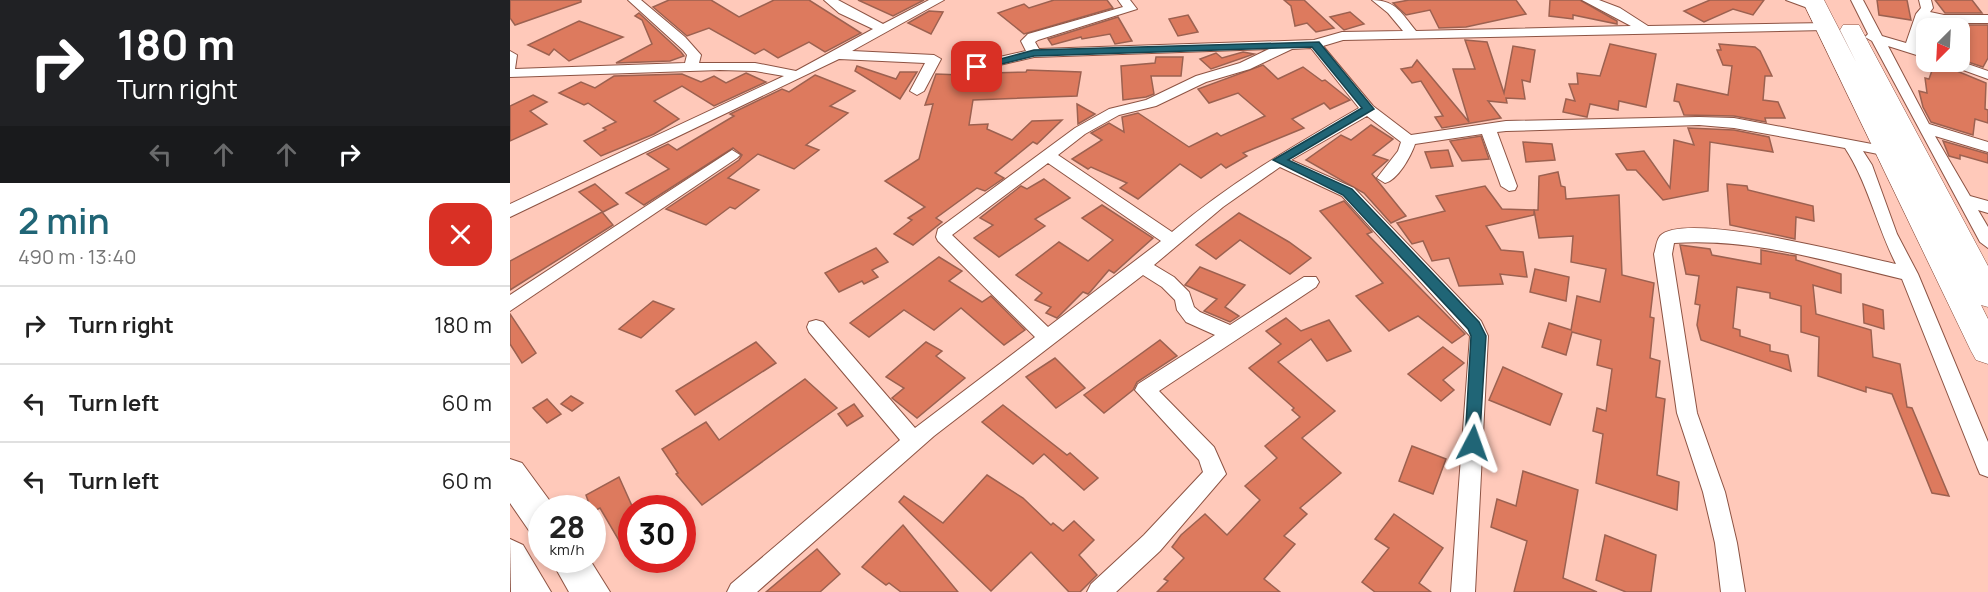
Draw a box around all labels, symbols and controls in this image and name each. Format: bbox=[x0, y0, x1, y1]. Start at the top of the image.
text: 180 m bbox=[117, 15, 235, 73]
north arrow bbox=[1916, 18, 1970, 72]
map controls bbox=[1916, 18, 1970, 72]
icon: right bbox=[18, 24, 96, 102]
pin bbox=[951, 41, 1002, 92]
icon: arrive bbox=[960, 50, 993, 83]
text: Turn right bbox=[117, 70, 238, 107]
icon: left bbox=[144, 138, 177, 171]
icon: ahead bbox=[207, 138, 240, 171]
icon: ahead bbox=[270, 138, 303, 171]
icon: right bbox=[333, 138, 366, 171]
text: 2 min bbox=[18, 196, 110, 245]
button: close bbox=[429, 203, 492, 266]
text: 490 m · 13:40 bbox=[18, 243, 137, 270]
icon: right bbox=[18, 309, 51, 342]
text: Turn right bbox=[69, 310, 174, 340]
text: 180 m bbox=[434, 310, 492, 340]
icon: left bbox=[18, 387, 51, 420]
text: Turn left bbox=[69, 388, 159, 418]
text: 60 m bbox=[442, 388, 492, 418]
position arrow bbox=[1441, 411, 1505, 475]
icon: left bbox=[18, 465, 51, 498]
text: Turn left bbox=[69, 466, 159, 496]
text: 60 m bbox=[442, 466, 492, 496]
speed limit sign: 30 bbox=[618, 495, 696, 573]
text: 28 bbox=[549, 506, 585, 547]
text: km/h bbox=[550, 539, 584, 560]

